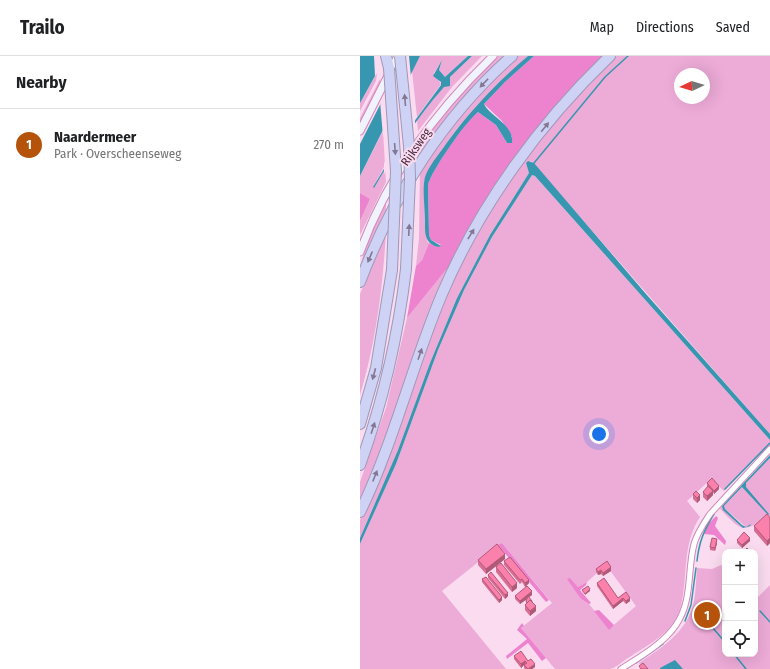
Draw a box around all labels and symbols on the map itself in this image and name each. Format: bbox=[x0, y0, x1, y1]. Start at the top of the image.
north arrow bbox=[674, 68, 710, 104]
one-way arrow bbox=[479, 78, 489, 88]
one-way arrow bbox=[401, 94, 408, 107]
one-way arrow bbox=[540, 122, 549, 133]
street label: Rijksweg bbox=[398, 125, 434, 168]
one-way arrow bbox=[392, 143, 399, 155]
one-way arrow bbox=[405, 224, 412, 236]
one-way arrow bbox=[467, 229, 475, 239]
one-way arrow bbox=[367, 251, 373, 262]
one-way arrow bbox=[417, 347, 423, 359]
one-way arrow bbox=[371, 367, 377, 380]
one-way arrow bbox=[370, 421, 376, 433]
your location bbox=[589, 424, 609, 444]
one-way arrow bbox=[372, 470, 378, 481]
pin: 1 bbox=[694, 600, 720, 630]

